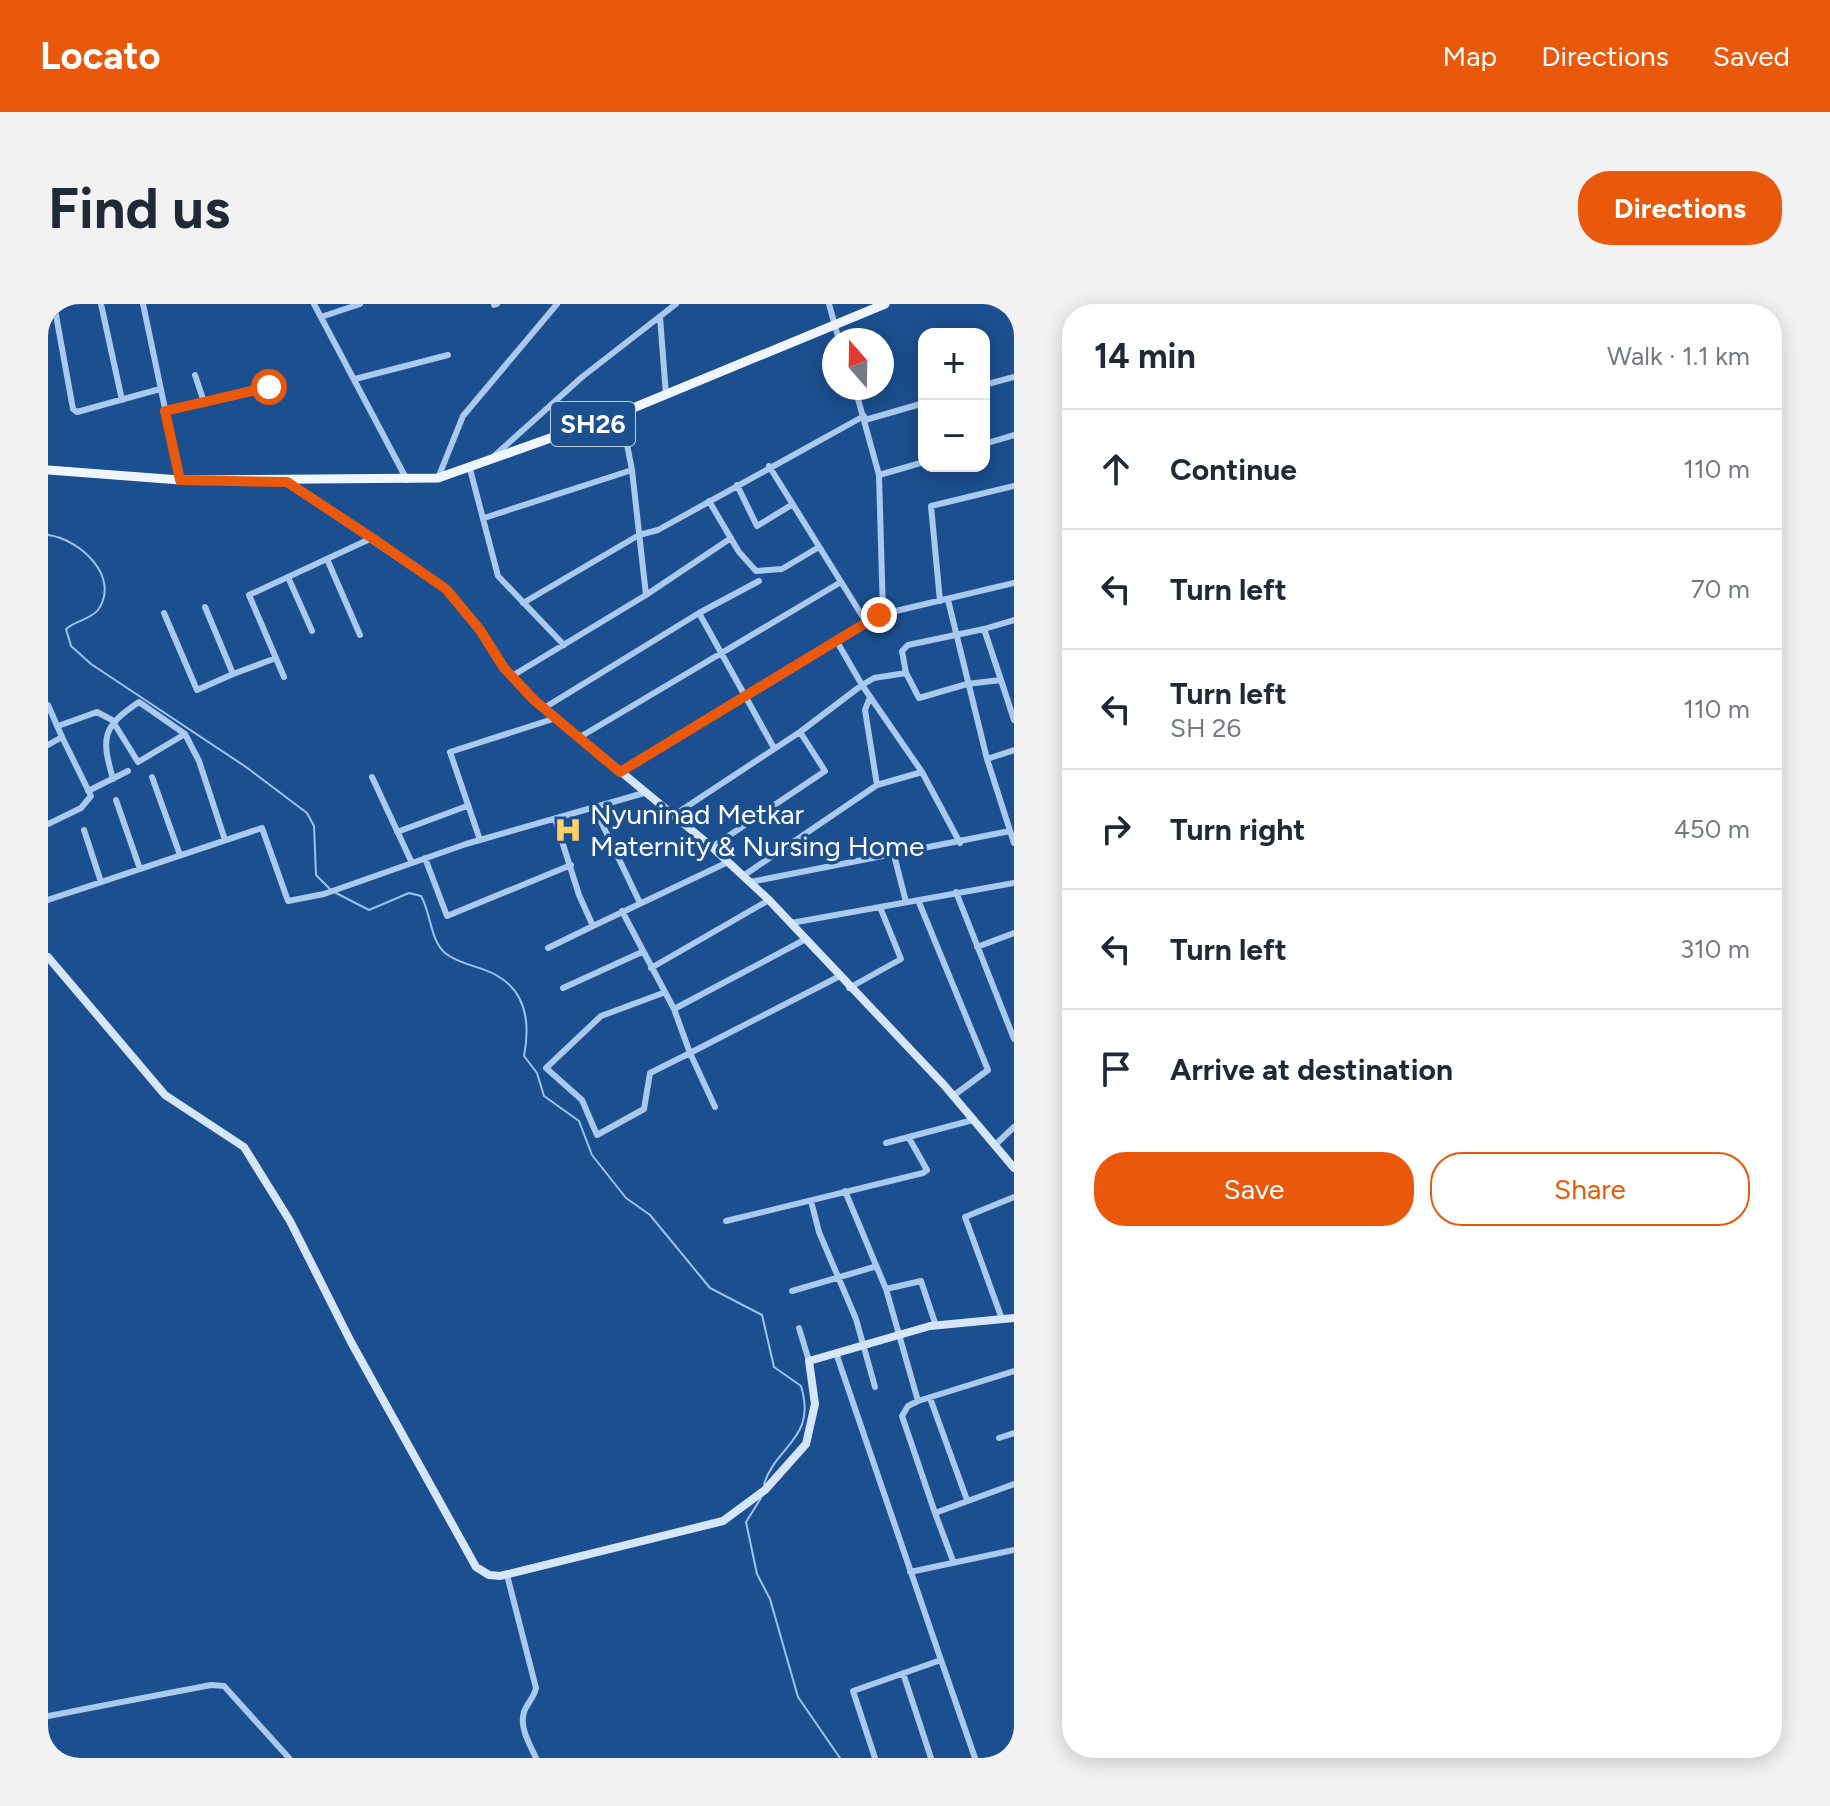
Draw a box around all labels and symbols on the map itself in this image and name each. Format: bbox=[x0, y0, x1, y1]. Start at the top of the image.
north arrow bbox=[822, 328, 894, 400]
route start bbox=[251, 369, 287, 405]
road number: SH26 bbox=[551, 402, 635, 446]
route end bbox=[861, 597, 897, 633]
place label: Nyuninad Metkar Maternity & Nursing Home bbox=[590, 797, 924, 863]
hospital icon: Nyuninad Metkar Maternity & Nursing Home bbox=[553, 815, 583, 845]

